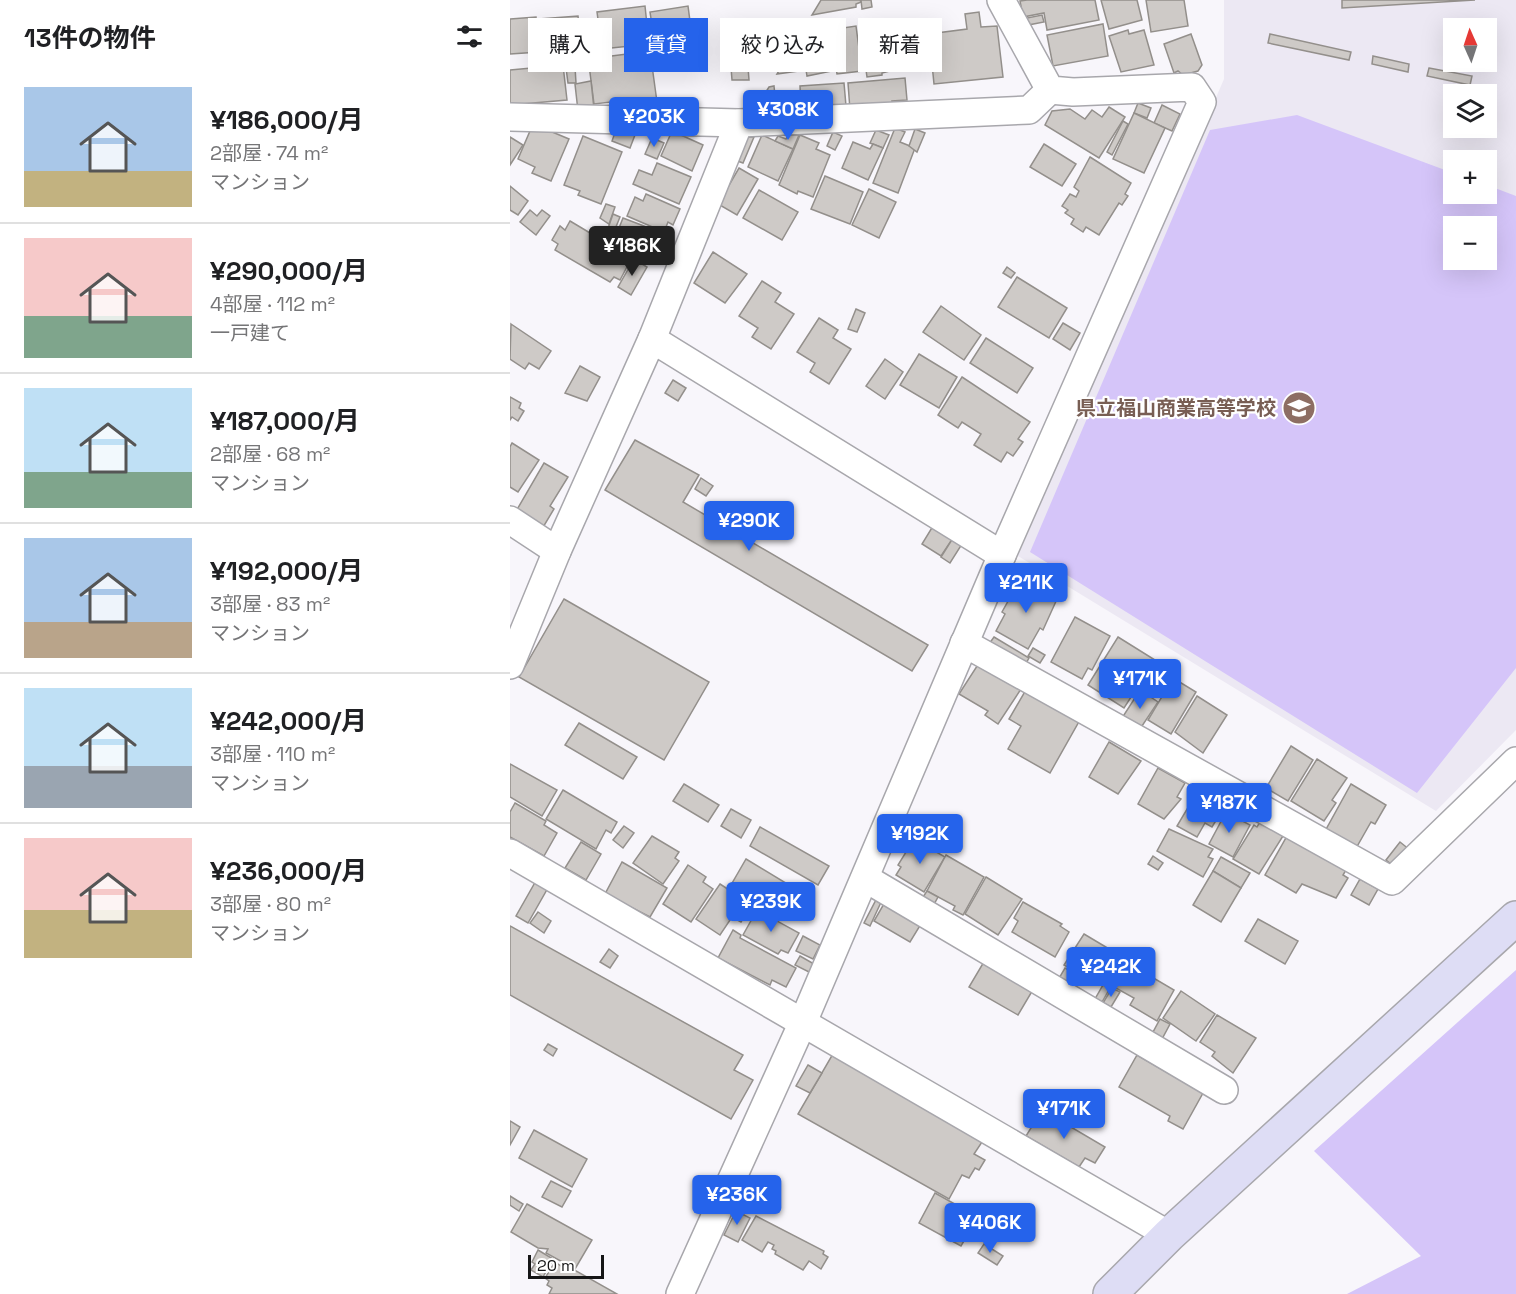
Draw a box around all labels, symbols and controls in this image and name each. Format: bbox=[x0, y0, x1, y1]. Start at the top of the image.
chip: 購入 bbox=[528, 18, 612, 72]
chip: 賃貸 bbox=[624, 18, 708, 72]
chip: 絞り込み bbox=[720, 18, 846, 72]
chip: 新着 bbox=[858, 18, 942, 72]
north arrow bbox=[1443, 18, 1497, 72]
map controls bbox=[1443, 18, 1497, 270]
icon: filters bbox=[453, 20, 486, 53]
text: 13件の物件 bbox=[24, 21, 156, 55]
button: layers bbox=[1443, 84, 1497, 138]
pin: ¥308K bbox=[746, 90, 830, 141]
text: ¥308K bbox=[757, 96, 819, 122]
pin: ¥203K bbox=[612, 97, 696, 148]
text: ¥186,000/月 bbox=[210, 103, 363, 137]
text: ¥203K bbox=[623, 103, 685, 129]
icon: home bbox=[72, 111, 144, 183]
text: 2部屋 · 74 m² bbox=[210, 140, 328, 166]
button: + bbox=[1443, 150, 1497, 204]
text: マンション bbox=[210, 169, 310, 195]
button: − bbox=[1443, 216, 1497, 270]
pin: ¥186K bbox=[590, 226, 674, 277]
text: ¥186K bbox=[603, 232, 661, 258]
text: ¥290,000/月 bbox=[210, 254, 368, 288]
icon: home bbox=[72, 262, 144, 334]
text: 4部屋 · 112 m² bbox=[210, 291, 335, 317]
text: 一戸建て bbox=[210, 320, 290, 346]
school or university icon: 県立福山商業高等学校 bbox=[1281, 390, 1317, 426]
place label: 県立福山商業高等学校 bbox=[1076, 395, 1276, 421]
text: ¥187,000/月 bbox=[210, 404, 360, 438]
icon: home bbox=[72, 412, 144, 484]
text: 2部屋 · 68 m² bbox=[210, 441, 330, 467]
text: マンション bbox=[210, 470, 310, 496]
pin: ¥290K bbox=[707, 501, 791, 552]
text: ¥290K bbox=[718, 507, 780, 533]
text: ¥192,000/月 bbox=[210, 554, 363, 588]
icon: home bbox=[72, 562, 144, 634]
pin: ¥211K bbox=[984, 563, 1068, 614]
text: ¥211K bbox=[999, 569, 1053, 595]
text: 3部屋 · 83 m² bbox=[210, 591, 330, 617]
text: マンション bbox=[210, 620, 310, 646]
pin: ¥171K bbox=[1098, 659, 1182, 710]
text: ¥171K bbox=[1113, 665, 1167, 691]
text: ¥242,000/月 bbox=[210, 704, 367, 738]
icon: home bbox=[72, 712, 144, 784]
text: 3部屋 · 110 m² bbox=[210, 741, 335, 767]
text: マンション bbox=[210, 770, 310, 796]
pin: ¥187K bbox=[1187, 783, 1271, 834]
text: ¥187K bbox=[1201, 789, 1257, 815]
pin: ¥192K bbox=[878, 814, 962, 865]
text: ¥192K bbox=[891, 820, 949, 846]
text: ¥236,000/月 bbox=[210, 854, 367, 888]
icon: home bbox=[72, 862, 144, 934]
pin: ¥239K bbox=[729, 882, 813, 933]
text: ¥239K bbox=[740, 888, 802, 914]
text: 3部屋 · 80 m² bbox=[210, 891, 331, 917]
text: マンション bbox=[210, 920, 310, 946]
pin: ¥242K bbox=[1069, 947, 1153, 998]
text: ¥242K bbox=[1080, 953, 1142, 979]
pin: ¥171K bbox=[1022, 1089, 1106, 1140]
text: ¥171K bbox=[1037, 1095, 1091, 1121]
pin: ¥236K bbox=[695, 1175, 779, 1226]
text: ¥236K bbox=[706, 1181, 768, 1207]
pin: ¥406K bbox=[948, 1203, 1032, 1254]
text: ¥406K bbox=[959, 1209, 1021, 1235]
scale bar bbox=[528, 1252, 604, 1280]
text: 20 m bbox=[537, 1255, 575, 1276]

